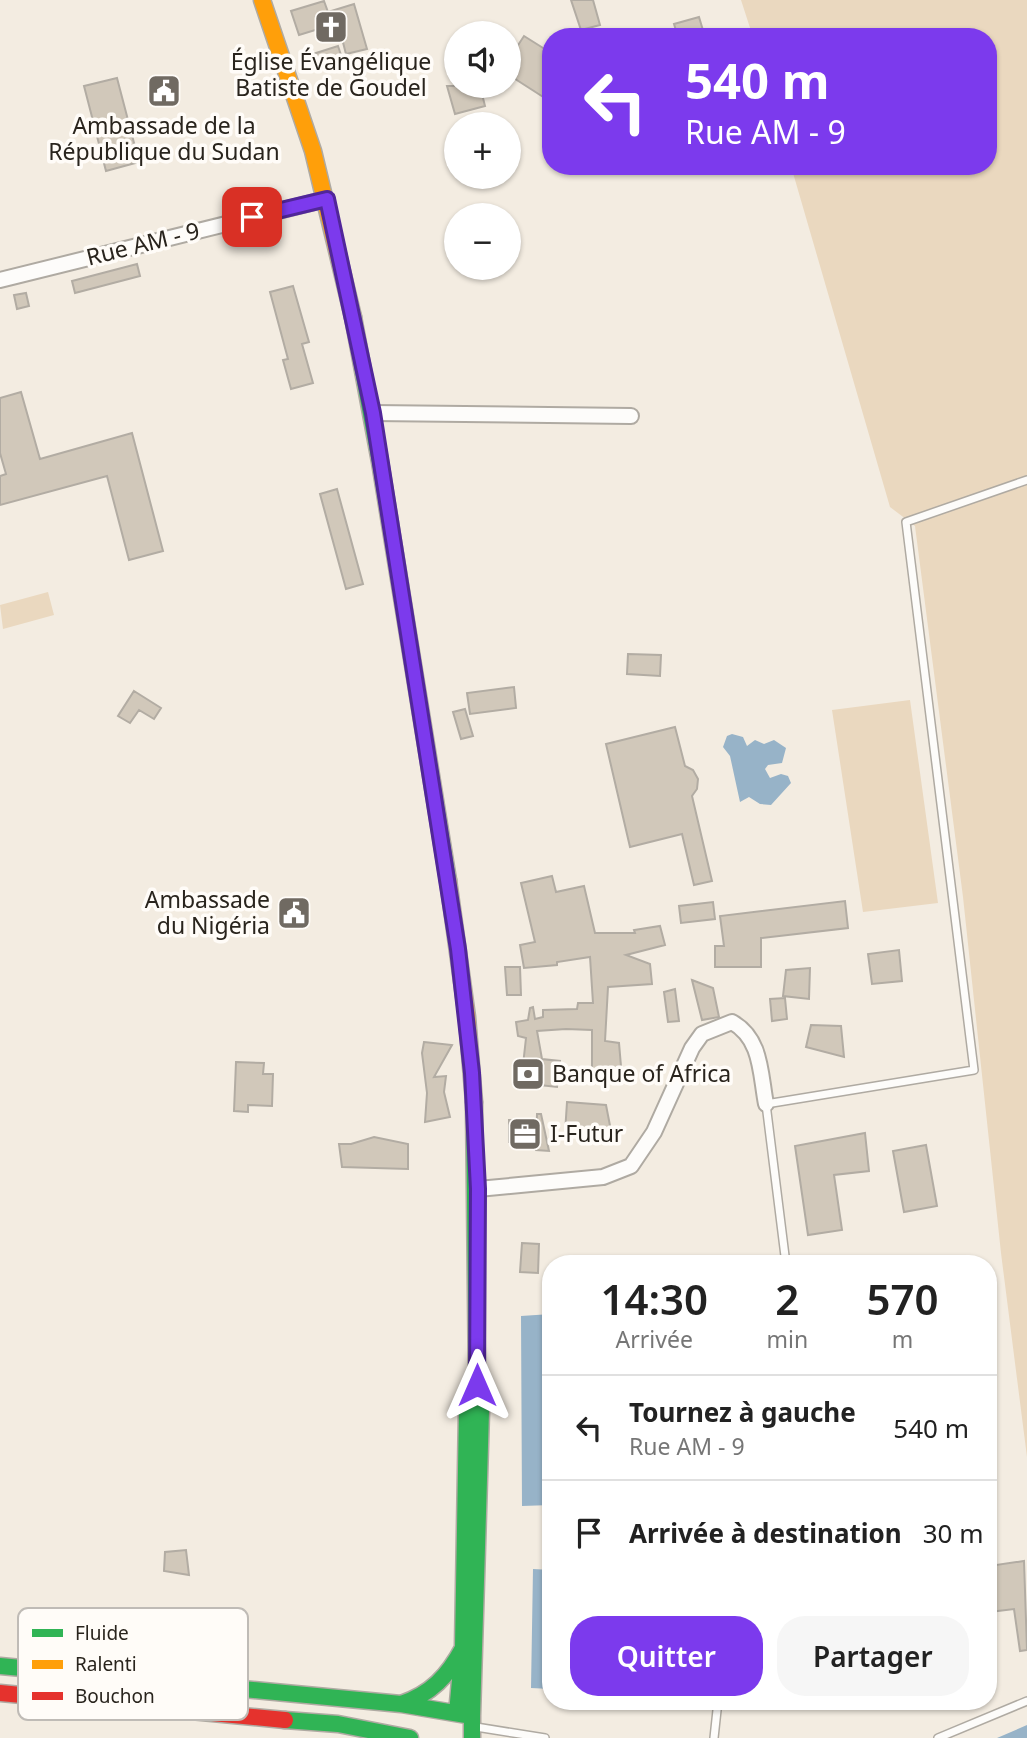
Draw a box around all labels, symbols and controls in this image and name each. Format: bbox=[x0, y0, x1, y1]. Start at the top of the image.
church icon: Église Évangélique Batiste de Goudel bbox=[312, 8, 350, 46]
map controls bbox=[444, 21, 521, 280]
button: sound bbox=[444, 21, 521, 98]
place label: Église Évangélique Batiste de Goudel bbox=[231, 45, 431, 103]
text: 540 m bbox=[685, 47, 830, 113]
icon: left bbox=[570, 56, 661, 147]
public building icon: Ambassade de la République du Sudan bbox=[145, 72, 183, 110]
place label: Ambassade de la République du Sudan bbox=[48, 109, 280, 167]
text: Rue AM - 9 bbox=[685, 110, 846, 153]
button: + bbox=[444, 112, 521, 189]
pin bbox=[222, 187, 282, 247]
icon: arrive bbox=[233, 198, 271, 236]
button: − bbox=[444, 203, 521, 280]
street label: Rue AM - 9 bbox=[83, 214, 203, 273]
place label: Ambassade du Nigéria bbox=[145, 883, 270, 941]
public building icon: Ambassade du Nigéria bbox=[275, 894, 313, 932]
bank icon: Banque of Africa bbox=[509, 1055, 547, 1093]
place label: Banque of Africa bbox=[552, 1057, 731, 1089]
office icon: I-Futur bbox=[506, 1115, 544, 1153]
place label: I-Futur bbox=[550, 1117, 624, 1149]
text: 14:30 bbox=[600, 1270, 708, 1327]
text: 2 bbox=[775, 1270, 799, 1327]
text: 570 bbox=[867, 1270, 939, 1327]
text: Arrivée bbox=[616, 1323, 693, 1355]
text: min bbox=[766, 1323, 808, 1355]
text: m bbox=[892, 1323, 913, 1355]
position arrow bbox=[440, 1348, 514, 1422]
text: Tournez à gauche bbox=[629, 1394, 856, 1430]
icon: left bbox=[570, 1409, 608, 1447]
text: 540 m bbox=[893, 1410, 969, 1446]
text: Rue AM - 9 bbox=[629, 1430, 745, 1462]
icon: arrive bbox=[570, 1514, 608, 1552]
text: Arrivée à destination bbox=[629, 1515, 902, 1551]
text: 30 m bbox=[923, 1515, 984, 1551]
legend bbox=[18, 1608, 248, 1720]
button: Quitter bbox=[570, 1616, 763, 1696]
button: Partager bbox=[777, 1616, 969, 1696]
text: Fluide bbox=[75, 1620, 129, 1646]
text: Ralenti bbox=[75, 1651, 137, 1677]
text: Bouchon bbox=[75, 1683, 155, 1709]

